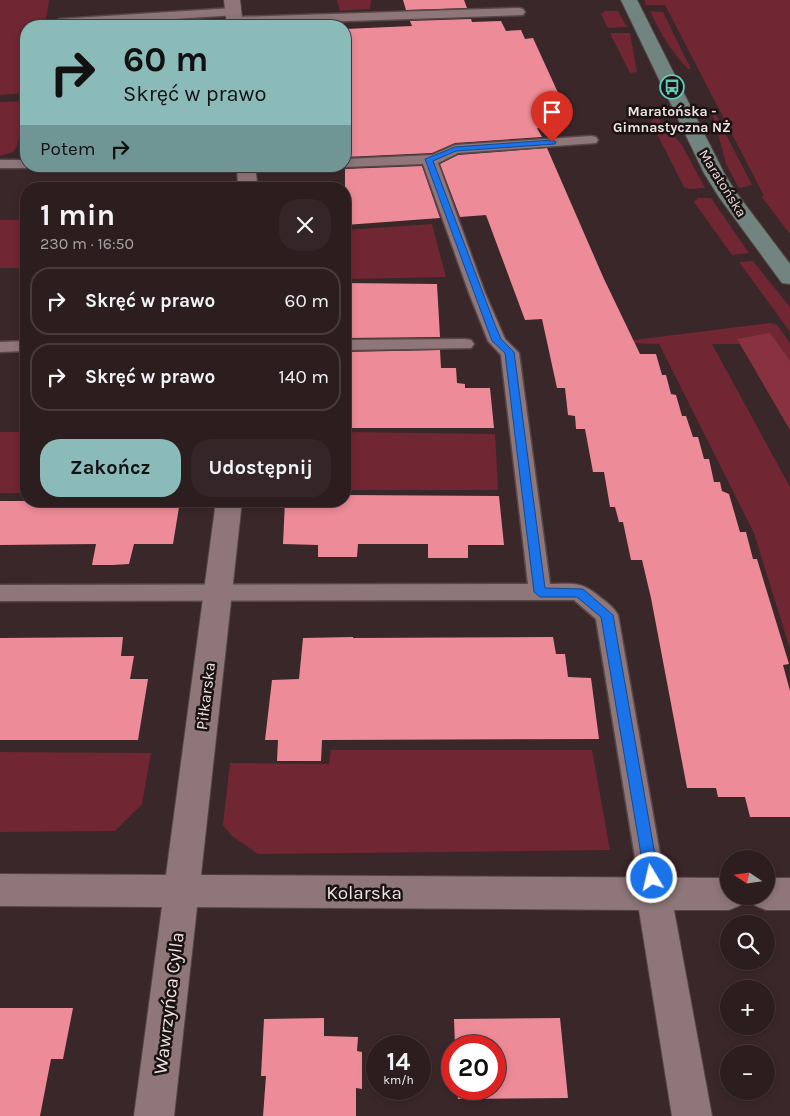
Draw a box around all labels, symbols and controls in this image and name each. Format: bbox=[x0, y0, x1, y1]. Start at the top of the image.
text: 60 m bbox=[123, 39, 208, 80]
icon: right bbox=[40, 40, 105, 105]
bus stop icon: Maratońska - Gimnastyczna NŻ bbox=[659, 74, 685, 100]
text: Skręć w prawo bbox=[123, 81, 267, 107]
pin bbox=[531, 91, 573, 142]
icon: arrive bbox=[538, 98, 566, 126]
place label: Maratońska - Gimnastyczna NŻ bbox=[613, 103, 731, 136]
icon: right bbox=[106, 135, 134, 163]
text: Potem bbox=[40, 138, 96, 160]
street label: Maratońska bbox=[695, 146, 750, 220]
text: 1 min bbox=[40, 197, 115, 233]
button: close bbox=[279, 199, 331, 251]
text: 230 m · 16:50 bbox=[40, 234, 134, 253]
icon: right bbox=[42, 287, 70, 315]
text: Skręć w prawo bbox=[85, 290, 215, 312]
text: 60 m bbox=[285, 290, 329, 312]
icon: right bbox=[42, 363, 70, 391]
text: Skręć w prawo bbox=[85, 366, 215, 388]
text: 140 m bbox=[279, 366, 329, 388]
button: Zakończ bbox=[40, 439, 181, 497]
button: Udostępnij bbox=[191, 439, 331, 497]
street label: Piłkarska bbox=[192, 661, 219, 731]
north arrow bbox=[720, 850, 775, 905]
map controls bbox=[720, 850, 775, 1100]
position arrow bbox=[625, 851, 677, 903]
street label: Kolarska bbox=[326, 882, 402, 904]
button: search bbox=[720, 915, 775, 970]
street label: Wawrzyńca Cylla bbox=[149, 931, 189, 1076]
button: + bbox=[720, 980, 775, 1035]
speed limit sign: 20 bbox=[441, 1035, 506, 1100]
button: − bbox=[720, 1045, 775, 1100]
text: 14 bbox=[387, 1047, 410, 1076]
text: km/h bbox=[383, 1073, 414, 1087]

